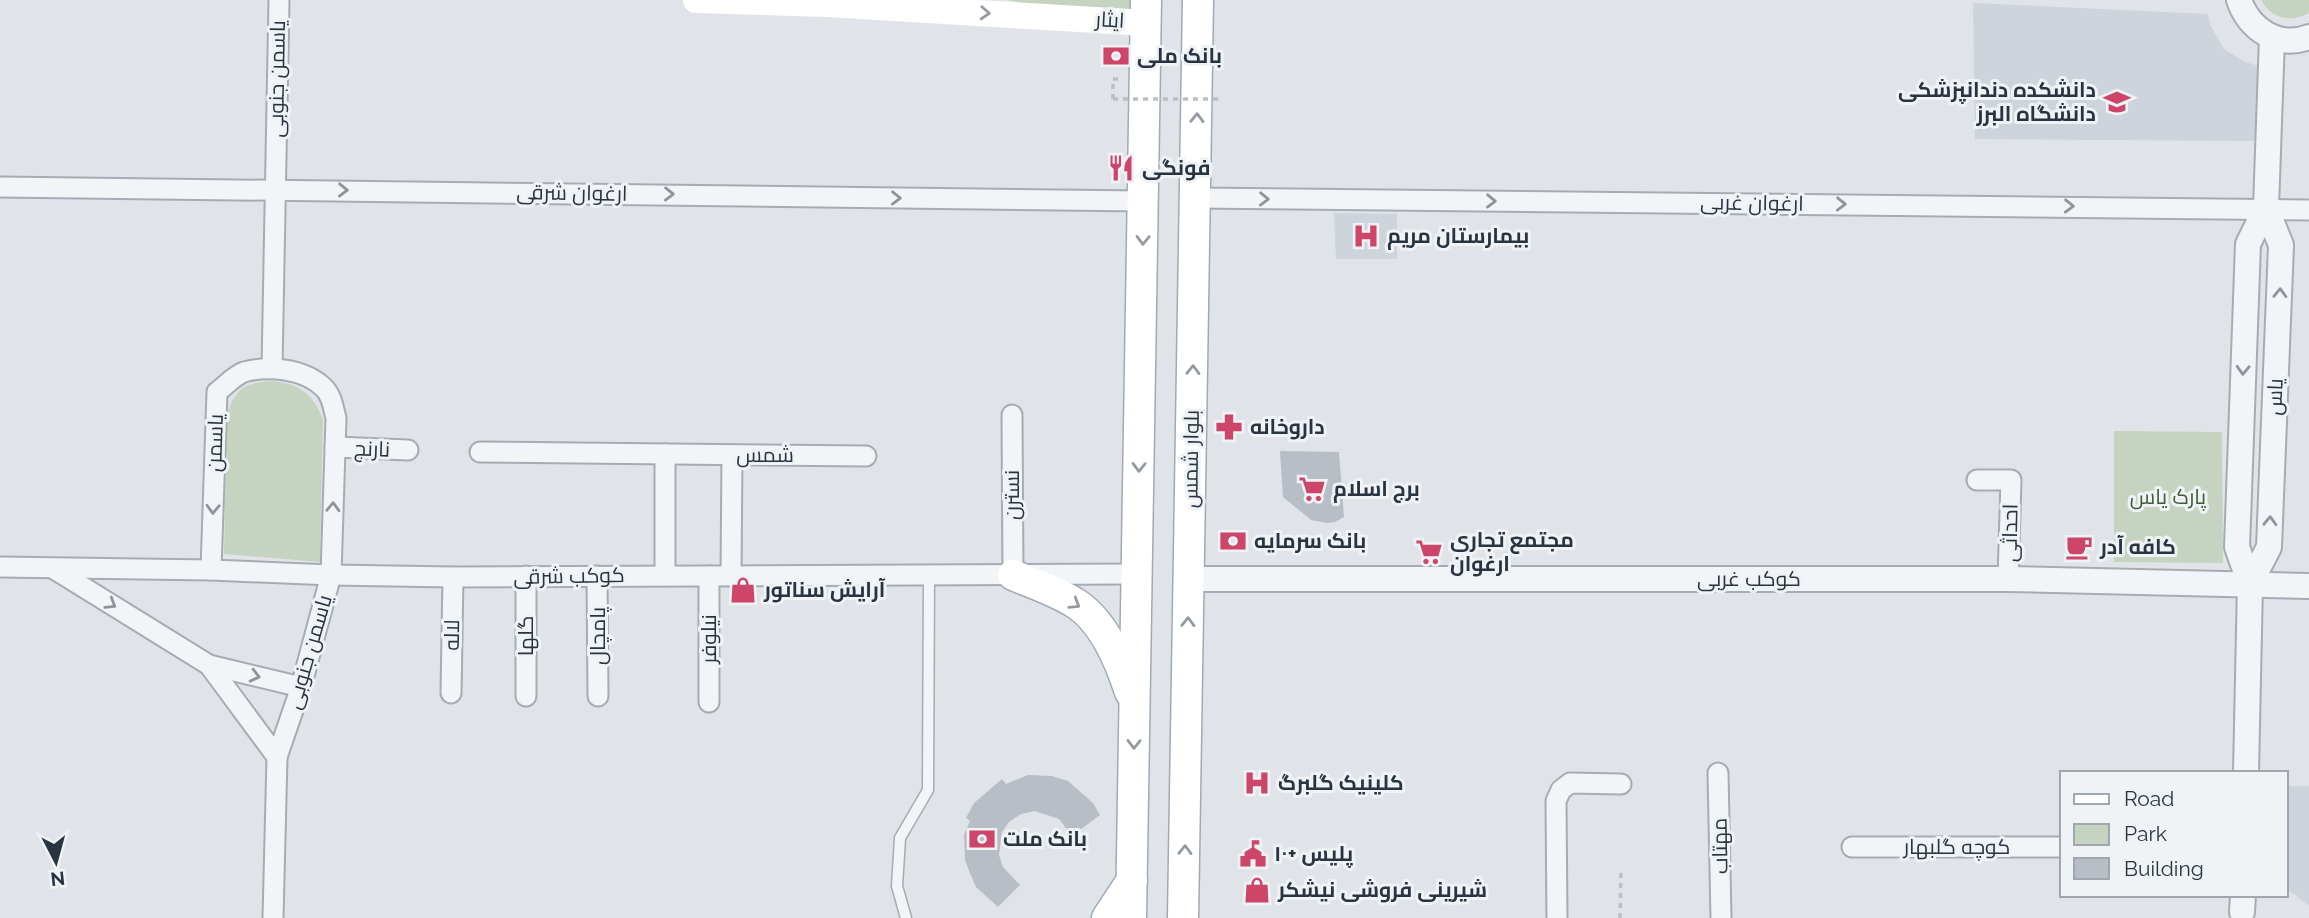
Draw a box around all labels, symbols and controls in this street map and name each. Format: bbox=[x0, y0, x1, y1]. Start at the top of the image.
one-way arrow bbox=[980, 5, 991, 20]
street label: ایثار bbox=[1094, 6, 1125, 33]
street label: یاسمن جنوبی bbox=[263, 20, 291, 138]
bank icon: بانک ملی bbox=[1101, 41, 1131, 71]
place label: بانک ملی bbox=[1137, 43, 1222, 68]
place label: دانشکده دندانپزشکی دانشگاه البرز bbox=[1898, 77, 2096, 126]
school or university icon: دانشکده دندانپزشکی دانشگاه البرز bbox=[2102, 87, 2132, 117]
one-way arrow bbox=[1189, 113, 1204, 124]
restaurant icon: فونگی bbox=[1106, 153, 1136, 183]
place label: فونگی bbox=[1142, 155, 1210, 181]
street label: ارغوان شرقی bbox=[516, 179, 628, 207]
one-way arrow bbox=[338, 182, 349, 197]
one-way arrow bbox=[664, 186, 674, 202]
street label: ارغوان غربی bbox=[1700, 189, 1804, 217]
one-way arrow bbox=[891, 190, 902, 205]
one-way arrow bbox=[1259, 191, 1269, 207]
one-way arrow bbox=[1486, 193, 1497, 209]
one-way arrow bbox=[1836, 196, 1847, 212]
one-way arrow bbox=[2064, 198, 2074, 214]
hospital icon: بیمارستان مریم bbox=[1351, 221, 1381, 251]
place label: بیمارستان مریم bbox=[1387, 223, 1529, 250]
one-way arrow bbox=[1135, 234, 1150, 245]
one-way arrow bbox=[2272, 287, 2287, 298]
one-way arrow bbox=[2236, 364, 2251, 375]
one-way arrow bbox=[1185, 365, 1200, 376]
street label: یاس bbox=[2261, 378, 2289, 416]
street label: بلوار شمس bbox=[1177, 410, 1205, 508]
pharmacy icon: داروخانه bbox=[1214, 412, 1244, 442]
street label: یاسمن bbox=[201, 413, 229, 472]
place label: داروخانه bbox=[1250, 414, 1325, 440]
street label: نارنج bbox=[353, 435, 391, 464]
street label: شمس bbox=[736, 442, 794, 468]
one-way arrow bbox=[1131, 462, 1147, 473]
street label: نسترن bbox=[999, 470, 1025, 520]
supermarket icon: برج اسلام bbox=[1297, 474, 1327, 504]
place label: برج اسلام bbox=[1333, 476, 1420, 503]
park label: پارک یاس bbox=[2130, 484, 2207, 511]
one-way arrow bbox=[326, 501, 341, 512]
one-way arrow bbox=[205, 504, 220, 515]
street label: احداثی bbox=[1996, 504, 2024, 562]
one-way arrow bbox=[2263, 515, 2278, 526]
bank icon: بانک سرمایه bbox=[1218, 526, 1248, 556]
place label: مجتمع تجاری ارغوان bbox=[1450, 527, 1574, 577]
place label: بانک سرمایه bbox=[1254, 528, 1366, 553]
cafe icon: کافه آدر bbox=[2064, 532, 2094, 562]
place label: کافه آدر bbox=[2099, 534, 2176, 559]
supermarket icon: مجتمع تجاری ارغوان bbox=[1414, 537, 1444, 567]
street label: کوکب شرقی bbox=[513, 562, 625, 590]
street label: کوکب غربی bbox=[1697, 566, 1801, 592]
shop icon: آرایش سناتور bbox=[728, 575, 758, 605]
place label: آرایش سناتور bbox=[763, 577, 886, 603]
street label: یاسمن جنوبی bbox=[280, 592, 338, 712]
one-way arrow bbox=[103, 595, 116, 608]
one-way arrow bbox=[1067, 596, 1080, 609]
street label: پامچال bbox=[585, 607, 612, 665]
street label: نیلوفر bbox=[696, 614, 721, 665]
street label: گلها bbox=[513, 616, 539, 656]
one-way arrow bbox=[1181, 617, 1196, 628]
street label: لاله bbox=[439, 619, 464, 651]
one-way arrow bbox=[249, 668, 261, 682]
one-way arrow bbox=[1127, 738, 1142, 749]
hospital icon: کلینیک گلبرگ bbox=[1242, 768, 1272, 798]
place label: کلینیک گلبرگ bbox=[1278, 770, 1404, 795]
legend bbox=[2060, 771, 2288, 897]
text: Road bbox=[2124, 786, 2174, 811]
street label: مهتاب bbox=[1707, 818, 1733, 874]
text: Park bbox=[2124, 821, 2167, 846]
bank icon: بانک ملت bbox=[967, 824, 997, 854]
place label: بانک ملت bbox=[1003, 826, 1087, 851]
north arrow bbox=[21, 827, 91, 897]
street label: کوچه گلبهار bbox=[1903, 834, 2010, 861]
public building icon: پلیس +۱۰ bbox=[1238, 839, 1268, 869]
place label: پلیس +۱۰ bbox=[1274, 841, 1354, 869]
one-way arrow bbox=[1177, 844, 1192, 855]
text: Building bbox=[2124, 856, 2204, 881]
text: N bbox=[49, 867, 66, 891]
shop icon: شیرینی فروشی نیشکر bbox=[1242, 875, 1272, 905]
place label: شیرینی فروشی نیشکر bbox=[1277, 877, 1487, 903]

